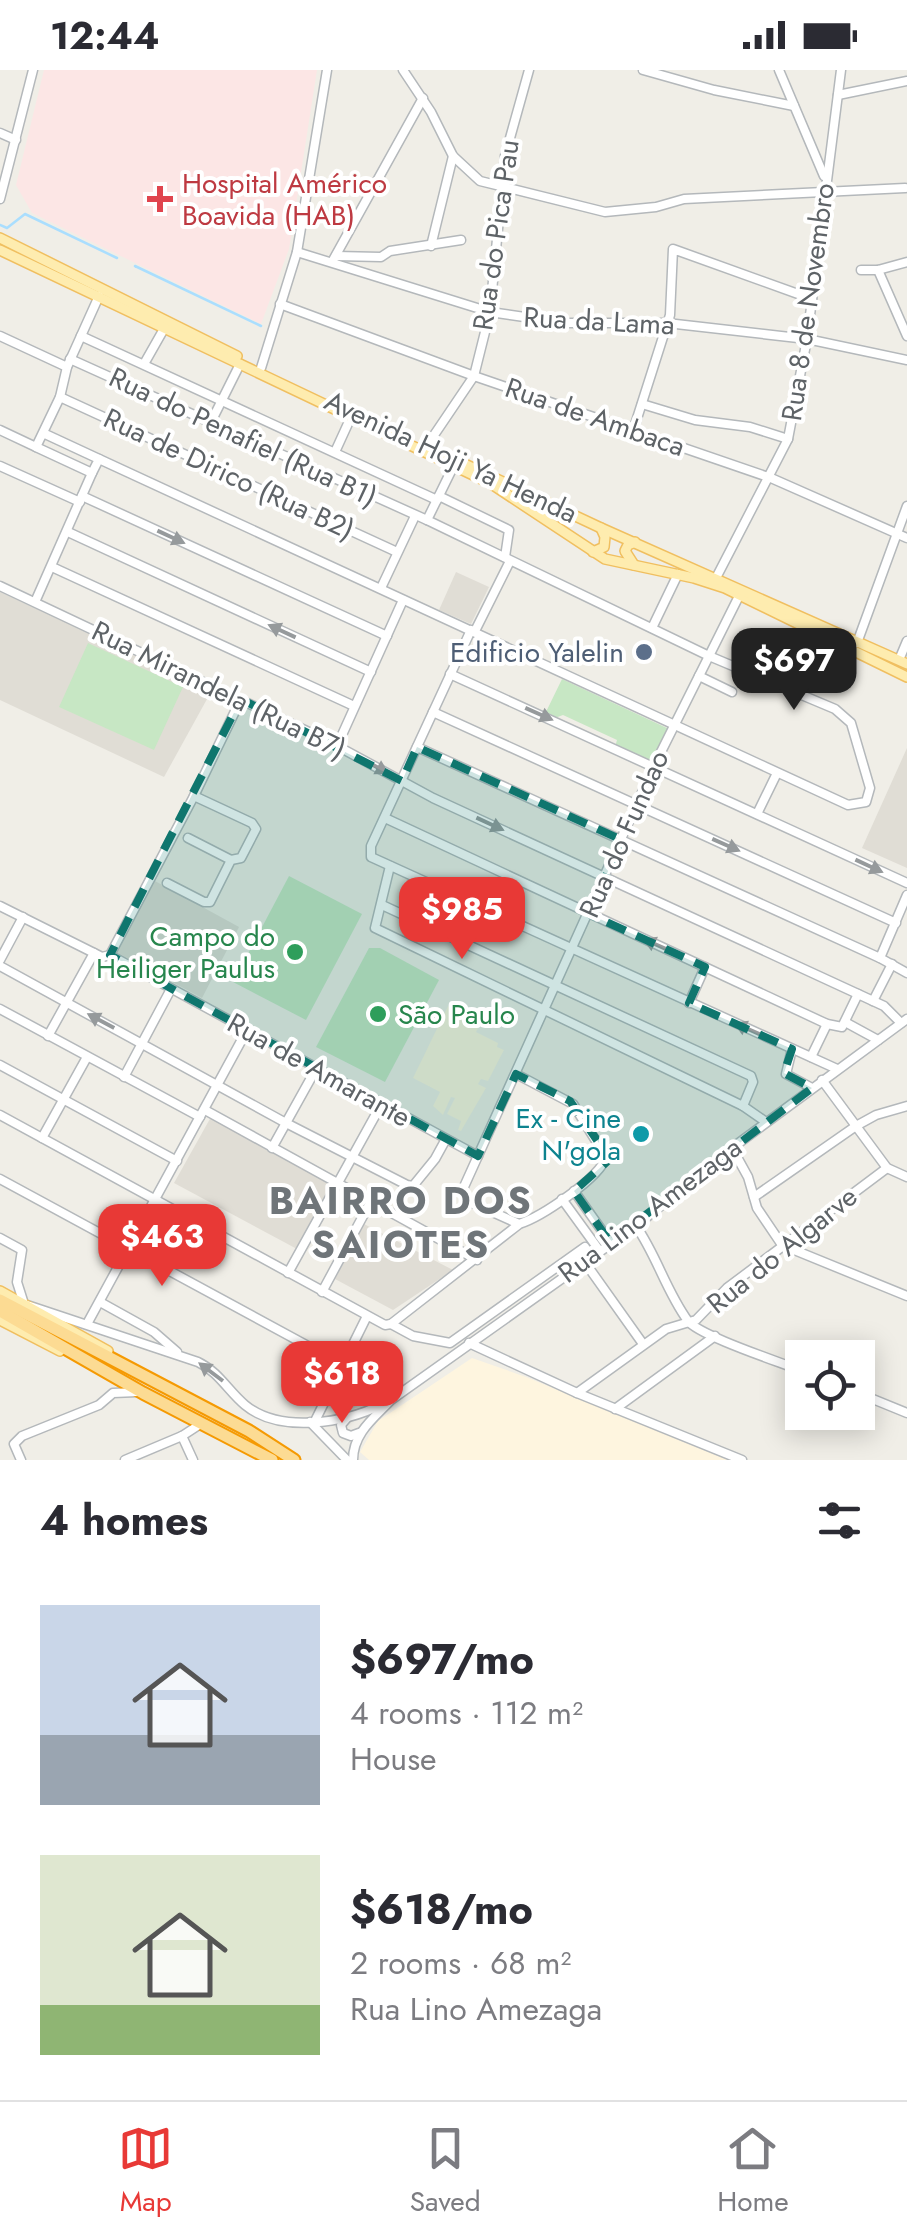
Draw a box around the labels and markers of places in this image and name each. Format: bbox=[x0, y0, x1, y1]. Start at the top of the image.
place label: Hospital Américo Boavida (HAB) bbox=[182, 163, 387, 236]
marker: Hospital Américo Boavida (HAB) bbox=[147, 186, 173, 212]
pin: $697 bbox=[735, 628, 853, 713]
place label: Edificio Yalelin bbox=[450, 632, 624, 673]
marker: Edificio Yalelin bbox=[633, 641, 655, 663]
pin: $985 bbox=[403, 877, 521, 962]
place label: Campo do Heiliger Paulus bbox=[96, 916, 275, 989]
marker: Campo do Heiliger Paulus bbox=[284, 941, 306, 963]
place label: São Paulo bbox=[398, 994, 515, 1035]
marker: São Paulo bbox=[367, 1003, 389, 1025]
place label: Ex - Cine N'gola bbox=[516, 1098, 621, 1171]
marker: Ex - Cine N'gola bbox=[630, 1123, 652, 1145]
pin: $463 bbox=[103, 1204, 221, 1289]
pin: $618 bbox=[283, 1341, 401, 1426]

